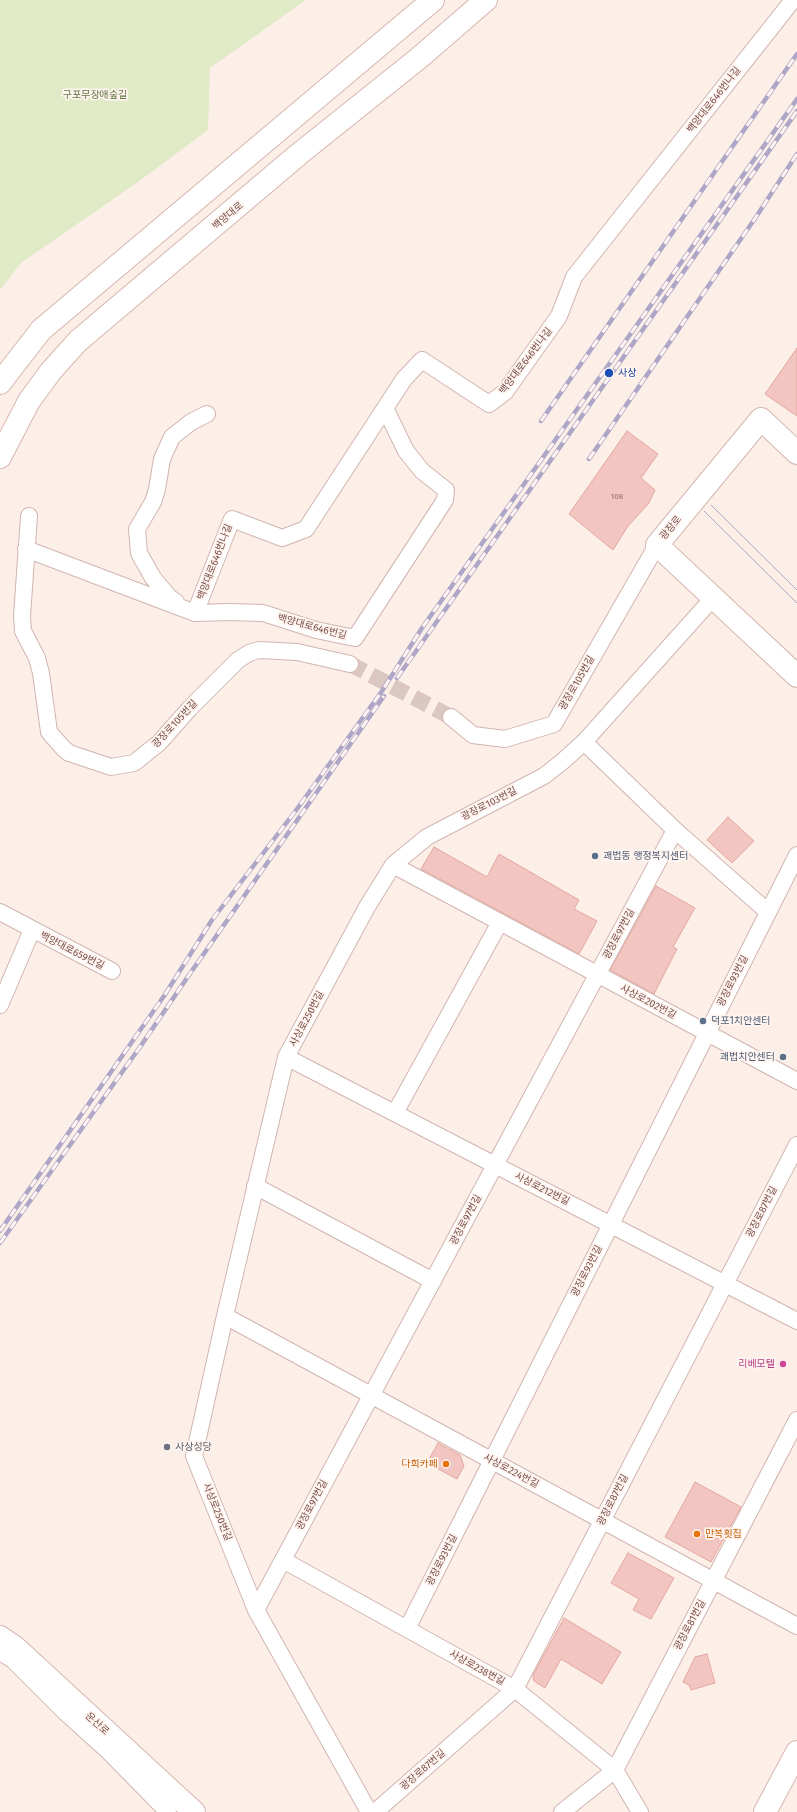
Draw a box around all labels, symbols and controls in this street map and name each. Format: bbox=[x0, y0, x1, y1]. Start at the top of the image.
street label: 백양대로646번나길 bbox=[685, 65, 743, 135]
park label: 구포무장애숲길 bbox=[63, 89, 127, 101]
street label: 백양대로 bbox=[210, 200, 246, 232]
street label: 백양대로646번나길 bbox=[497, 325, 555, 397]
marker: 사상 bbox=[603, 367, 615, 379]
place label: 사상 bbox=[618, 367, 636, 379]
house number: 108 bbox=[611, 492, 623, 502]
street label: 광장로 bbox=[658, 514, 684, 542]
street label: 백양대로646번나길 bbox=[195, 522, 235, 602]
street label: 백양대로646번길 bbox=[276, 612, 348, 642]
street label: 광장로105번길 bbox=[557, 654, 597, 712]
street label: 광장로105번길 bbox=[150, 698, 200, 750]
street label: 광장로103번길 bbox=[459, 785, 519, 823]
place label: 괘법동 행정복지센터 bbox=[603, 850, 688, 862]
marker: 괘법동 행정복지센터 bbox=[590, 851, 600, 861]
street label: 광장로97번길 bbox=[601, 907, 637, 961]
street label: 백양대로659번길 bbox=[38, 930, 106, 972]
street label: 광장로93번길 bbox=[715, 953, 751, 1009]
street label: 사상로202번길 bbox=[618, 982, 678, 1022]
street label: 사상로250번길 bbox=[287, 989, 327, 1049]
place label: 덕포1치안센터 bbox=[711, 1015, 771, 1027]
marker: 덕포1치안센터 bbox=[698, 1016, 708, 1026]
place label: 괘법치안센터 bbox=[720, 1051, 775, 1063]
marker: 괘법치안센터 bbox=[778, 1052, 788, 1062]
street label: 사상로212번길 bbox=[513, 1170, 571, 1208]
street label: 광장로87번길 bbox=[744, 1184, 780, 1240]
street label: 광장로97번길 bbox=[448, 1193, 484, 1247]
street label: 광장로93번길 bbox=[569, 1243, 605, 1299]
place label: 리베모텔 bbox=[738, 1358, 775, 1370]
marker: 리베모텔 bbox=[778, 1359, 788, 1369]
place label: 사상성당 bbox=[175, 1441, 212, 1453]
marker: 사상성당 bbox=[162, 1442, 172, 1452]
street label: 사상로224번길 bbox=[481, 1451, 541, 1491]
place label: 다희카페 bbox=[401, 1458, 438, 1470]
marker: 다희카페 bbox=[441, 1459, 451, 1469]
street label: 광장로87번길 bbox=[595, 1472, 631, 1528]
street label: 광장로97번길 bbox=[294, 1478, 330, 1532]
street label: 사상로250번길 bbox=[200, 1481, 234, 1543]
place label: 만복횟집 bbox=[705, 1528, 742, 1540]
marker: 만복횟집 bbox=[692, 1529, 702, 1539]
street label: 광장로93번길 bbox=[424, 1532, 460, 1588]
street label: 광장로81번길 bbox=[672, 1598, 708, 1652]
street label: 사상로238번길 bbox=[447, 1648, 507, 1688]
street label: 운산로 bbox=[83, 1710, 111, 1738]
street label: 광장로87번길 bbox=[398, 1747, 448, 1793]

